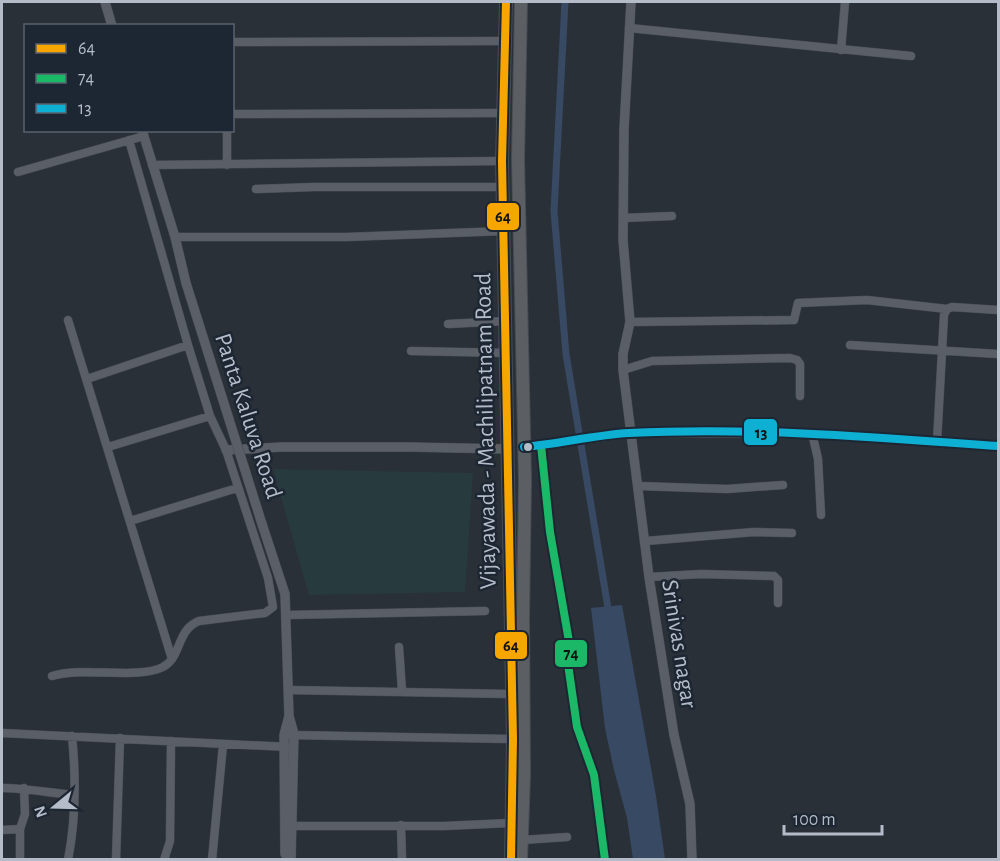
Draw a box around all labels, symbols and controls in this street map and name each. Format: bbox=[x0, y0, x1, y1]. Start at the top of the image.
legend bbox=[24, 24, 234, 132]
text: 64 bbox=[78, 40, 95, 58]
text: 74 bbox=[78, 70, 95, 88]
text: 13 bbox=[78, 100, 92, 118]
line badge: 64 bbox=[486, 202, 520, 231]
text: 64 bbox=[495, 209, 511, 225]
street label: Vijayawada - Machilipatnam Road bbox=[471, 272, 501, 590]
street label: Panta Kaluva Road bbox=[210, 330, 286, 502]
line badge: 13 bbox=[743, 418, 778, 446]
text: 13 bbox=[755, 425, 767, 441]
unlabelled marker bbox=[522, 441, 534, 453]
street label: Srinivas nagar bbox=[657, 578, 701, 710]
line badge: 64 bbox=[494, 631, 528, 660]
text: 64 bbox=[503, 638, 519, 654]
line badge: 74 bbox=[554, 639, 588, 668]
text: 74 bbox=[564, 646, 578, 662]
north arrow bbox=[24, 777, 84, 837]
scale bar bbox=[784, 798, 882, 836]
text: N bbox=[31, 804, 50, 819]
text: 100 m bbox=[793, 811, 836, 829]

